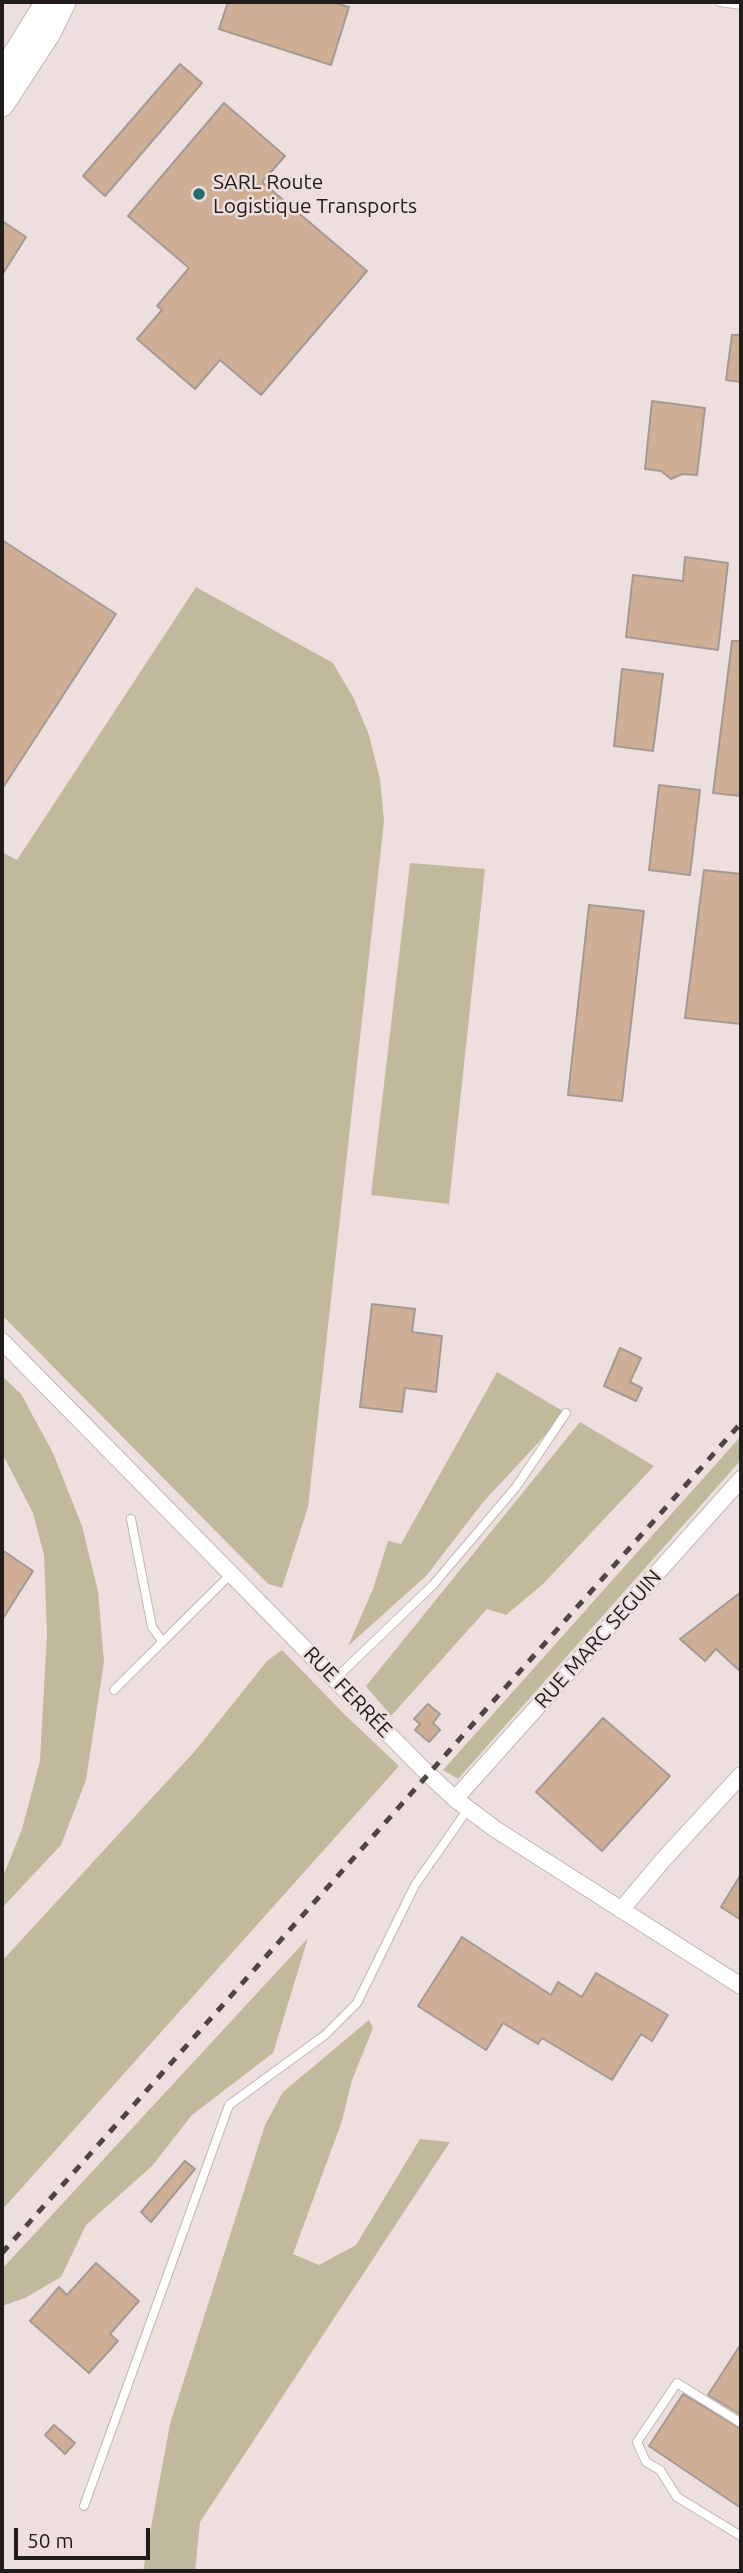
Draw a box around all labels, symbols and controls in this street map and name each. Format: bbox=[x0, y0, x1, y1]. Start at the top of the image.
place label: SARL Route Logistique Transports bbox=[213, 169, 417, 219]
marker: SARL Route Logistique Transports bbox=[191, 186, 207, 202]
street label: RUE MARC SEGUIN bbox=[529, 1565, 667, 1713]
street label: RUE FERRÉE bbox=[298, 1641, 398, 1743]
scale bar bbox=[18, 2514, 154, 2558]
text: 50 m bbox=[27, 2528, 74, 2552]

